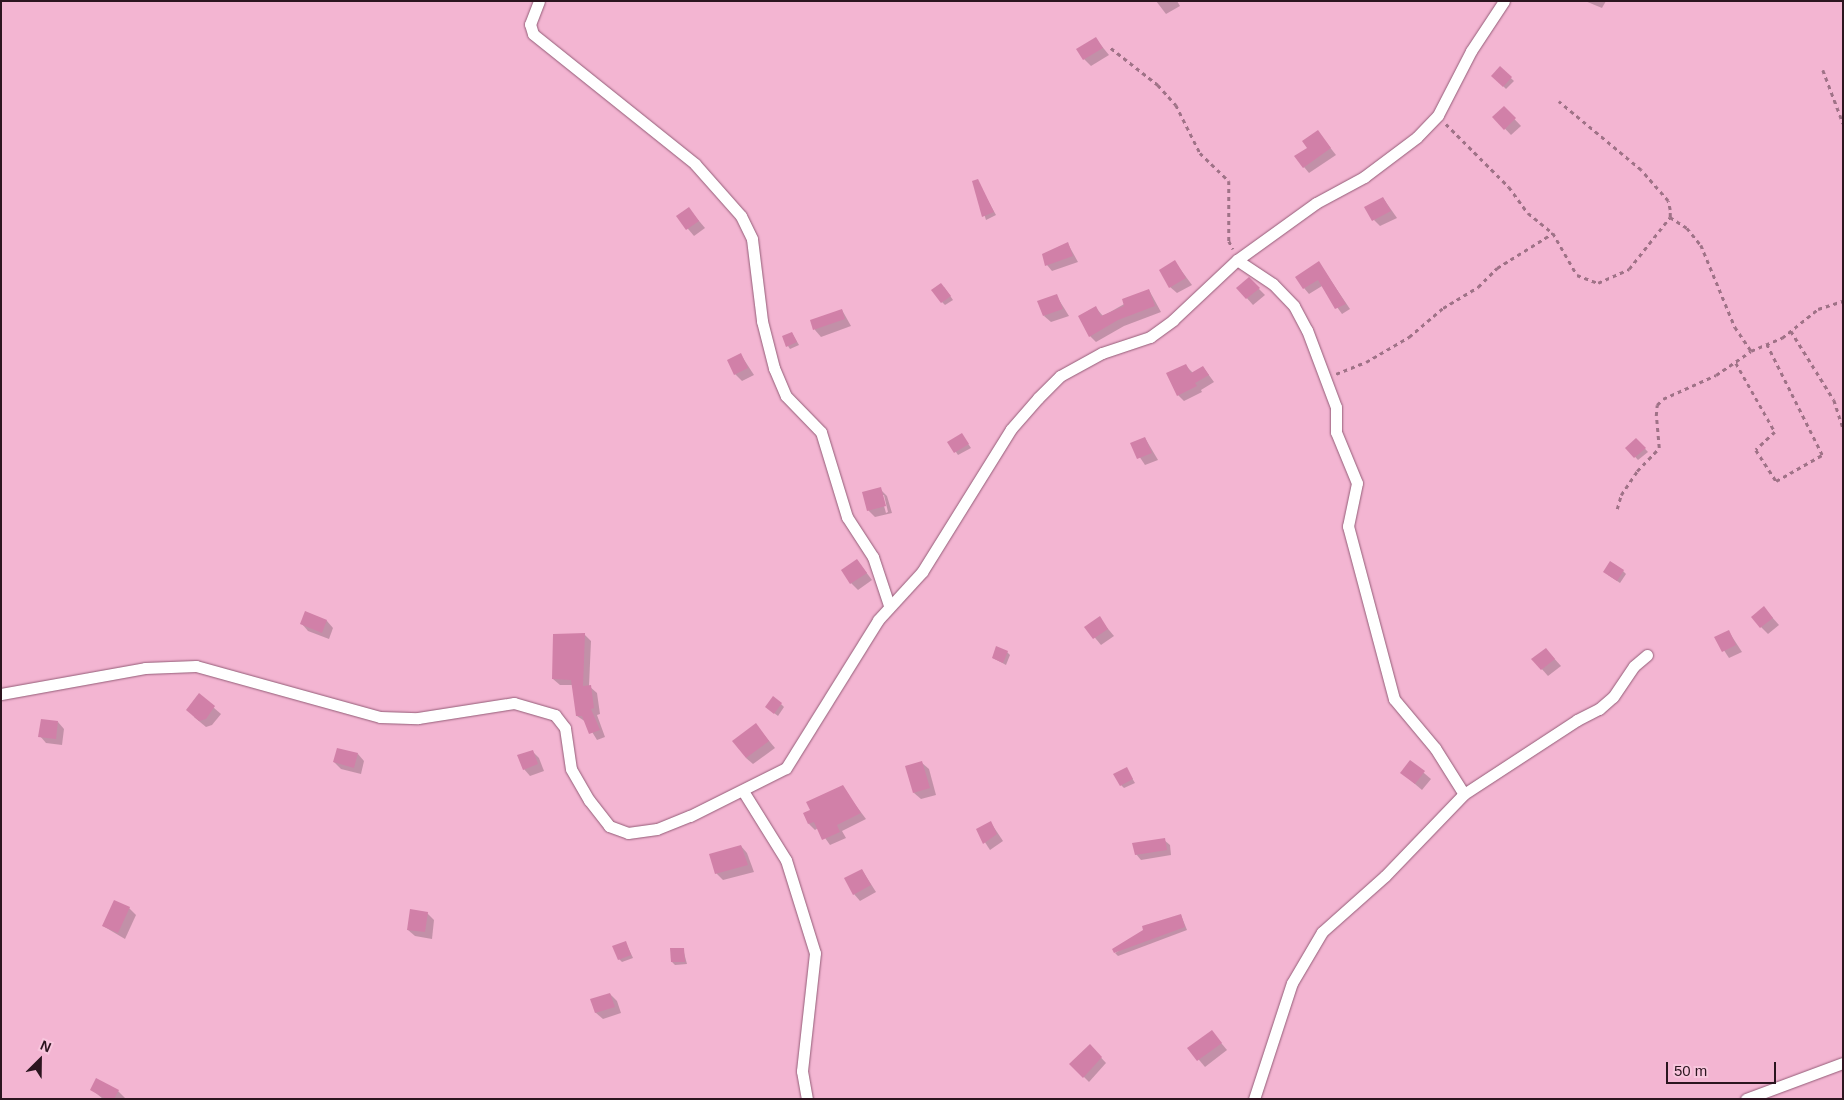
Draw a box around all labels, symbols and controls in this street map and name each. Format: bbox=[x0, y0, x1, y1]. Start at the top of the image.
north arrow bbox=[15, 1035, 65, 1085]
text: N bbox=[38, 1037, 54, 1056]
scale bar bbox=[1669, 1052, 1779, 1084]
text: 50 m bbox=[1674, 1062, 1707, 1079]

